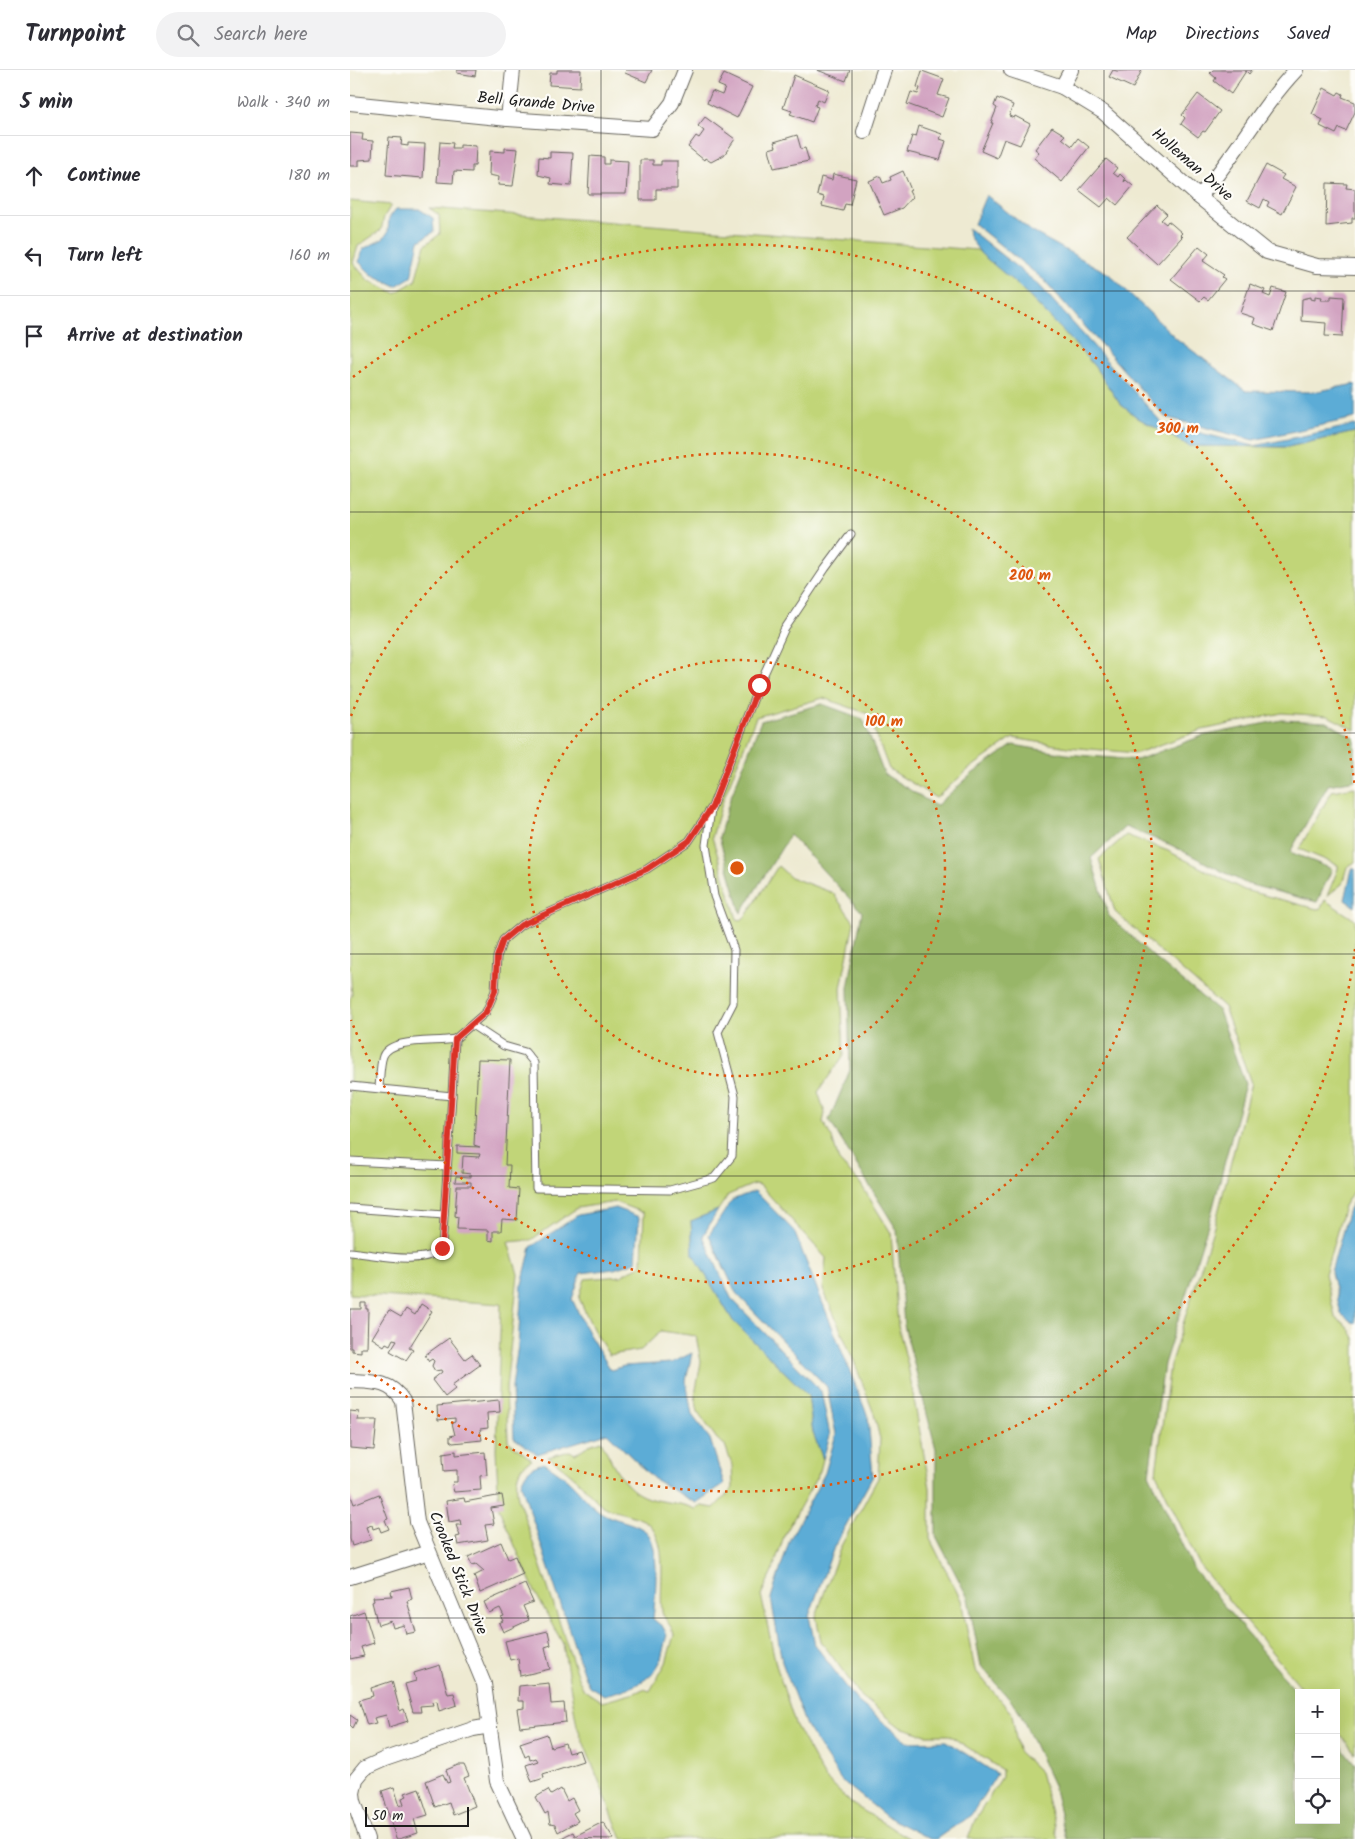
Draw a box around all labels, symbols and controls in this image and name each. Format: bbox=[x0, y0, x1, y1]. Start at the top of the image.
search box bbox=[156, 12, 506, 57]
text: Turnpoint bbox=[25, 15, 126, 54]
text: Search here bbox=[214, 20, 308, 50]
text: Map bbox=[1125, 20, 1157, 49]
text: Directions bbox=[1185, 20, 1259, 49]
text: Saved bbox=[1287, 20, 1330, 49]
icon: search bbox=[174, 21, 202, 49]
street label: Bell Grande Drive bbox=[476, 85, 596, 121]
text: 5 min bbox=[20, 86, 73, 119]
text: Walk · 340 m bbox=[237, 90, 330, 115]
street label: Holleman Drive bbox=[1145, 122, 1239, 208]
text: Continue bbox=[67, 161, 140, 191]
icon: ahead bbox=[20, 162, 48, 190]
text: 180 m bbox=[288, 163, 330, 188]
text: Turn left bbox=[67, 241, 142, 271]
icon: left bbox=[20, 242, 48, 270]
text: 160 m bbox=[289, 243, 330, 268]
text: Arrive at destination bbox=[67, 321, 243, 351]
icon: arrive bbox=[20, 322, 48, 350]
text: 300 m bbox=[1156, 417, 1199, 441]
text: 200 m bbox=[1009, 564, 1051, 588]
route start bbox=[748, 674, 771, 697]
text: 100 m bbox=[865, 710, 903, 734]
centre of rings bbox=[728, 859, 746, 877]
route end bbox=[431, 1237, 454, 1260]
street label: Crooked Stick Drive bbox=[422, 1507, 494, 1639]
map controls bbox=[1295, 1689, 1340, 1824]
button: + bbox=[1295, 1689, 1340, 1734]
button: − bbox=[1295, 1734, 1340, 1779]
button: locate bbox=[1295, 1779, 1340, 1824]
scale bar bbox=[365, 1804, 469, 1827]
text: 50 m bbox=[372, 1805, 403, 1827]

